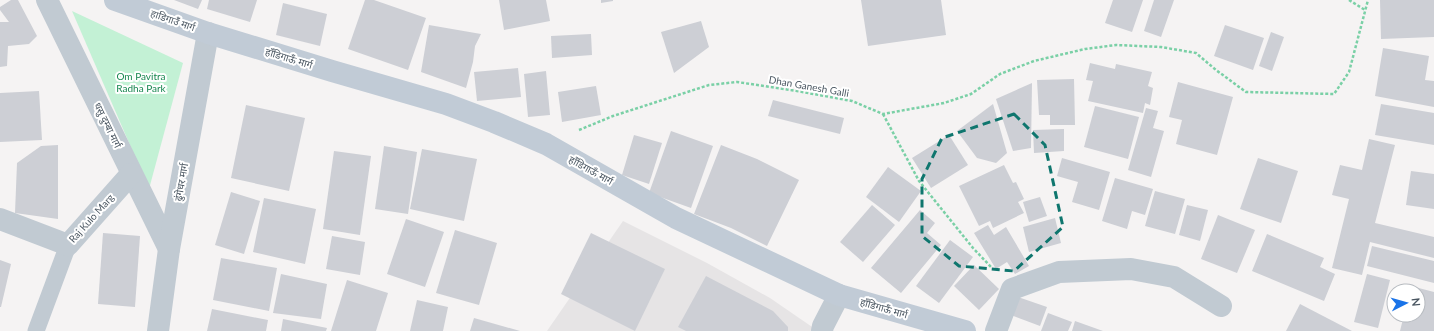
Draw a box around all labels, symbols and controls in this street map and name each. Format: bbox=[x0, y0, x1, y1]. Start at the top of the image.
street label: हाडिगाउँ मार्ग bbox=[149, 7, 198, 34]
street label: हाँडिगाऊँ मार्ग bbox=[264, 45, 315, 71]
park label: Om Pavitra Radha Park bbox=[116, 70, 167, 94]
street label: Dhan Ganesh Galli bbox=[768, 73, 850, 99]
street label: धसु दुम्बा मार्ग bbox=[91, 100, 125, 151]
street label: हाँडिगाऊँ मार्ग bbox=[567, 153, 616, 188]
street label: ढुंगेधर मार्ग bbox=[172, 161, 191, 202]
street label: Raj Kulo Marg bbox=[66, 191, 116, 245]
north arrow bbox=[1386, 283, 1426, 323]
street label: हाँडिगाऊँ मार्ग bbox=[859, 296, 910, 321]
text: N bbox=[1410, 297, 1423, 307]

